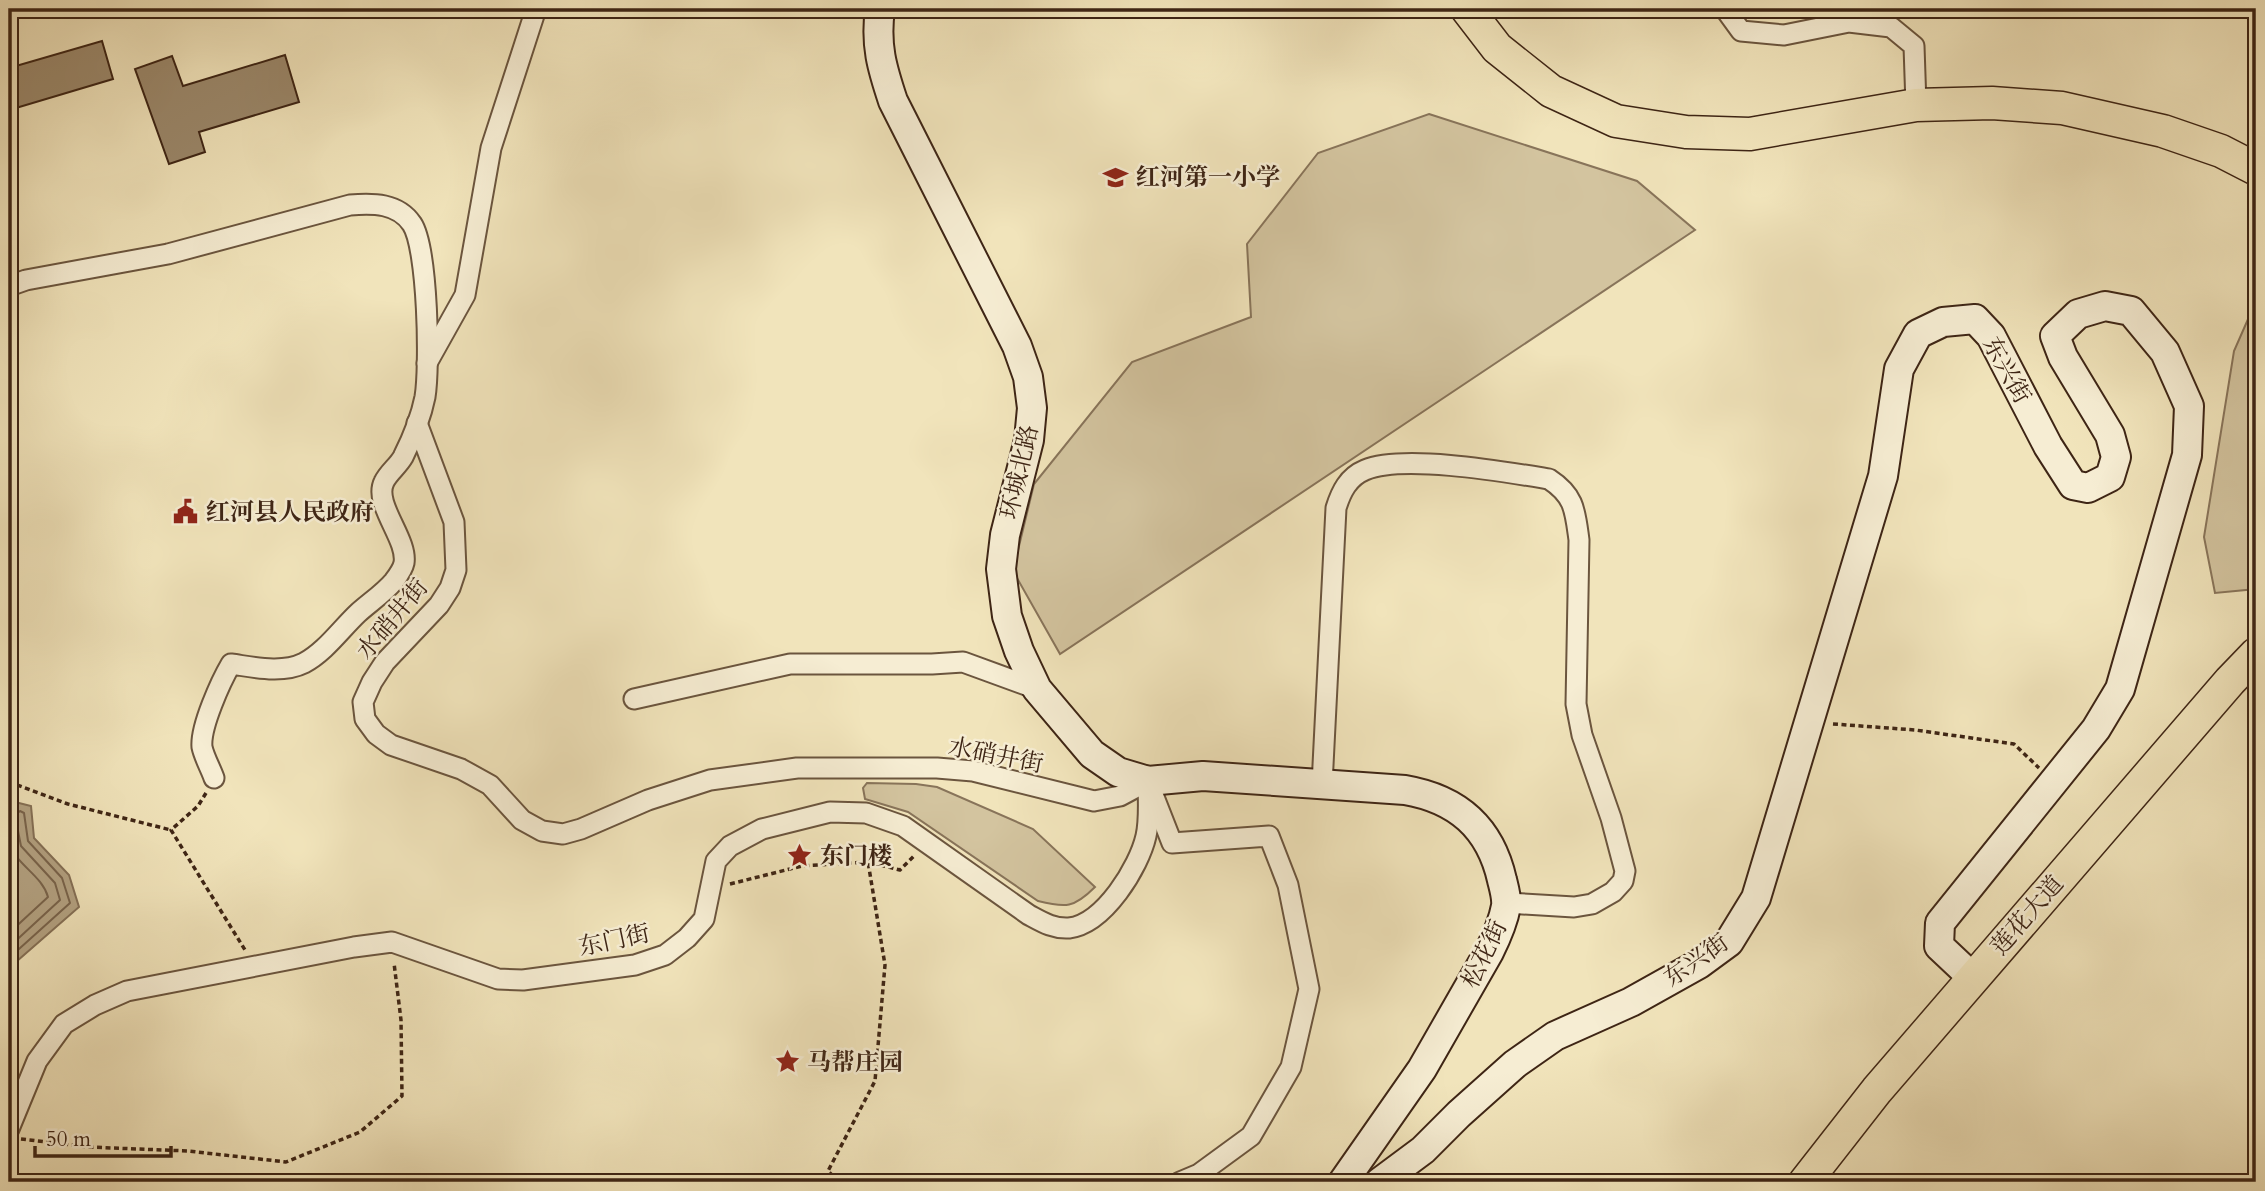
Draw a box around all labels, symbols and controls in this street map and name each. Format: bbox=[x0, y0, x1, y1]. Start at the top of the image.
place label: 红河第一小学 bbox=[1136, 161, 1280, 194]
school or university icon: 红河第一小学 bbox=[1102, 163, 1130, 191]
street label: 东兴街 bbox=[1975, 331, 2038, 410]
street label: 环城北路 bbox=[993, 422, 1046, 523]
place label: 红河县人民政府 bbox=[206, 496, 374, 529]
public building icon: 红河县人民政府 bbox=[172, 498, 200, 526]
street label: 水硝井街 bbox=[349, 572, 436, 667]
street label: 水硝井街 bbox=[946, 730, 1046, 781]
place label: 东门楼 bbox=[820, 840, 892, 873]
place icon: 东门楼 bbox=[786, 842, 814, 870]
street label: 莲花大道 bbox=[1983, 868, 2071, 962]
street label: 松花街 bbox=[1454, 915, 1515, 994]
street label: 东门街 bbox=[575, 917, 653, 964]
street label: 东兴街 bbox=[1657, 926, 1735, 995]
place label: 马帮庄园 bbox=[807, 1046, 903, 1079]
place icon: 马帮庄园 bbox=[773, 1048, 801, 1076]
scale bar bbox=[35, 1114, 172, 1158]
text: 50 m bbox=[46, 1125, 91, 1154]

